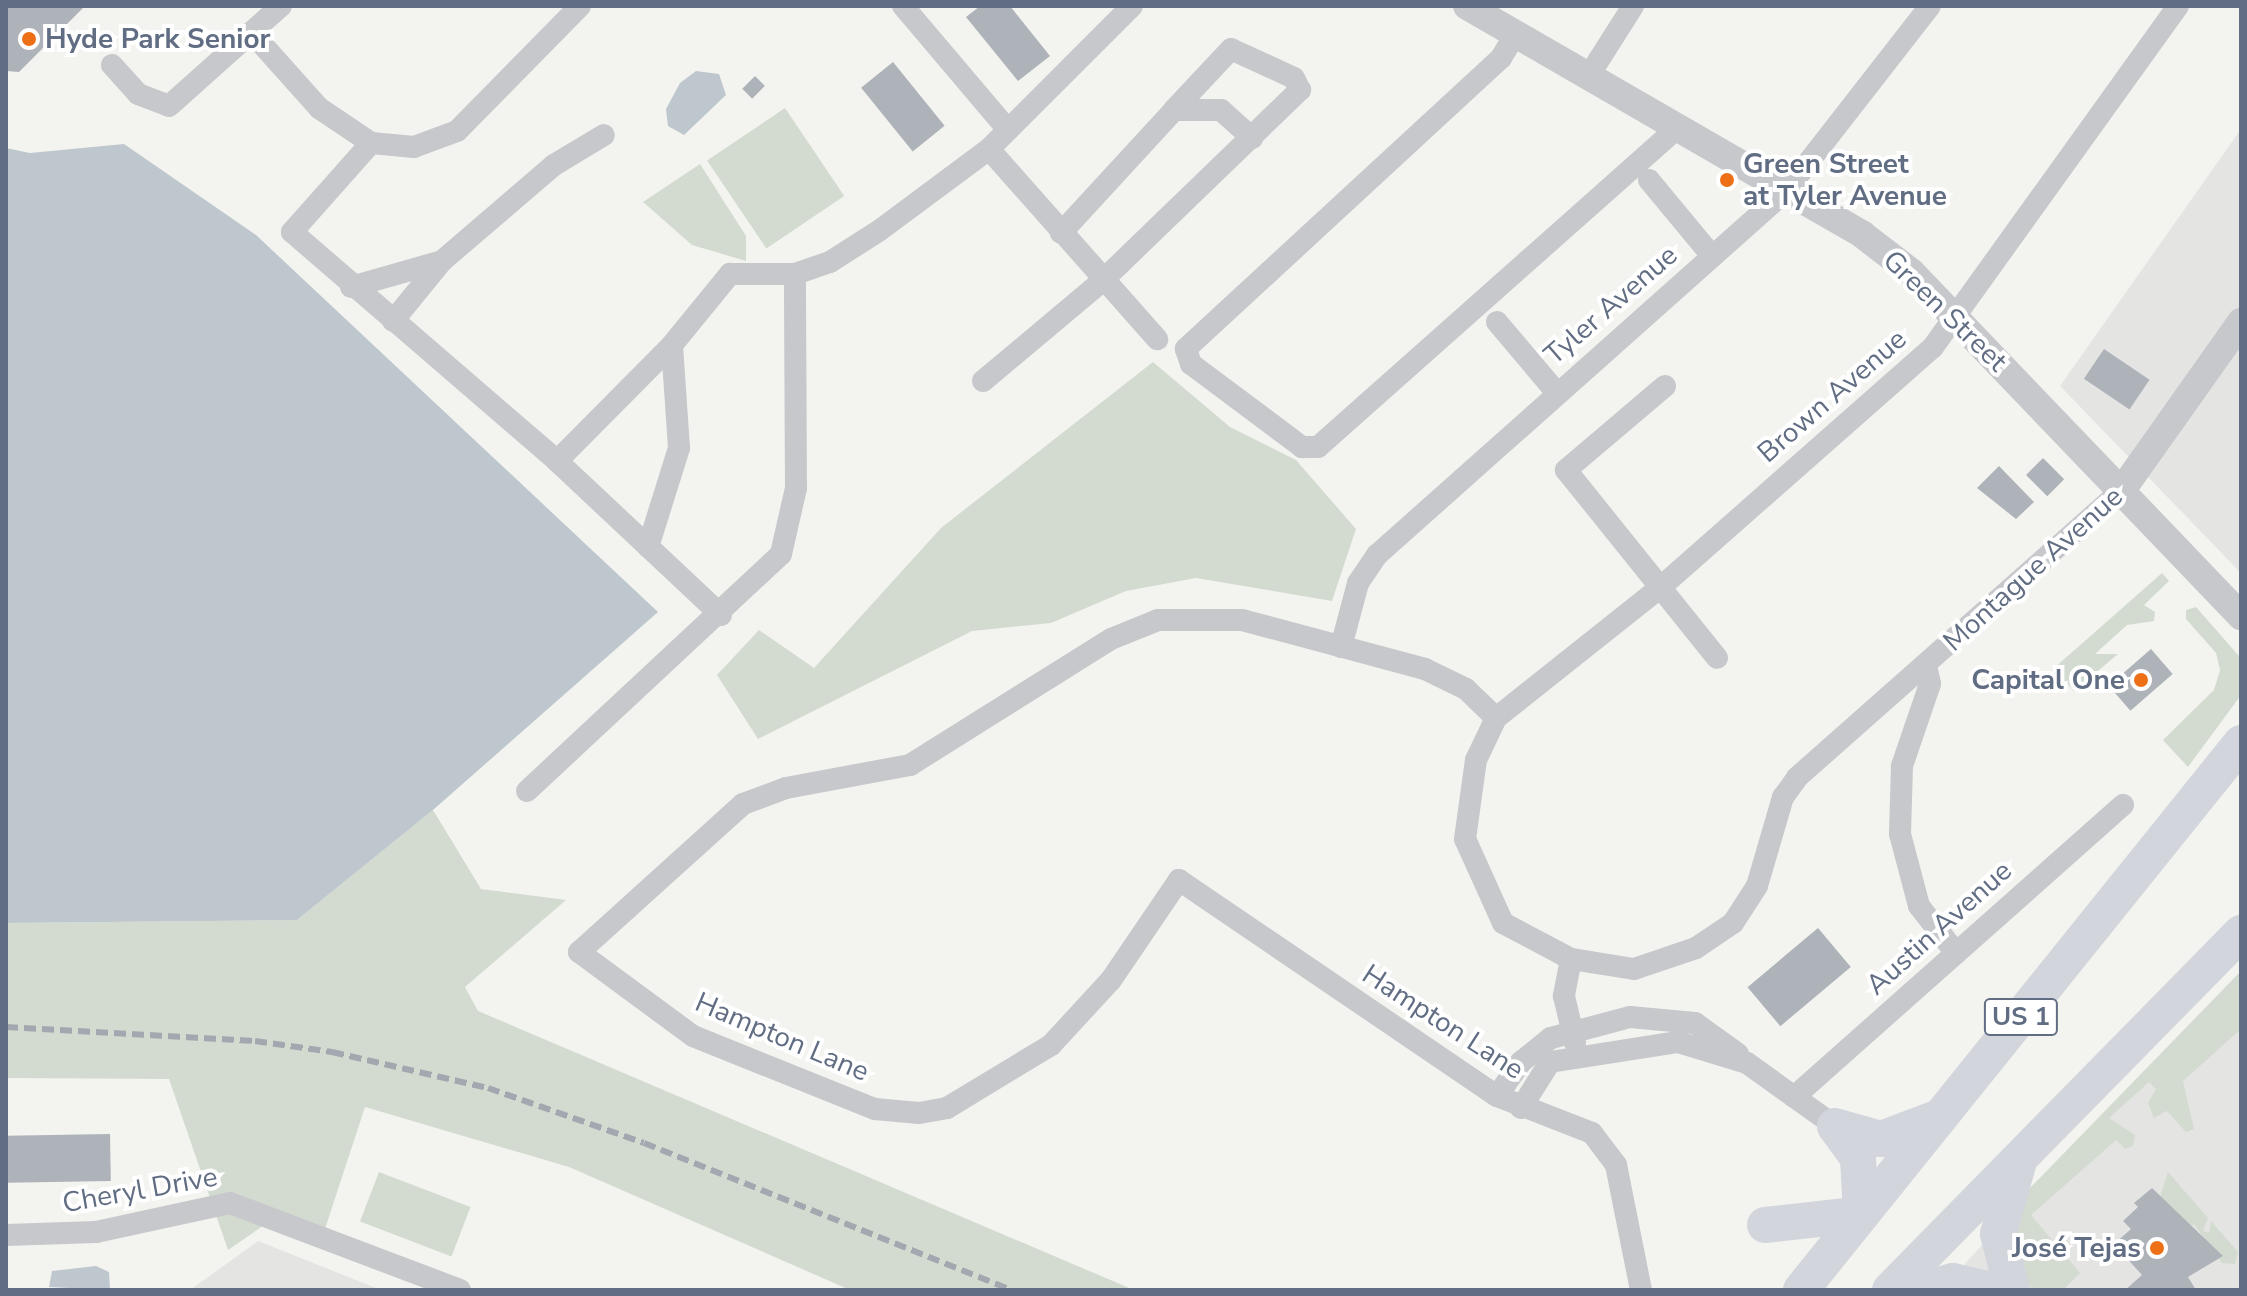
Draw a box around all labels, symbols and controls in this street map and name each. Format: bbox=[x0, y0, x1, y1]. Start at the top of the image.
place label: Hyde Park Senior bbox=[45, 22, 271, 56]
marker: Hyde Park Senior bbox=[20, 30, 38, 48]
place label: Green Street at Tyler Avenue bbox=[1743, 147, 1947, 213]
marker: Green Street at Tyler Avenue bbox=[1718, 171, 1736, 189]
street label: Tyler Avenue bbox=[1538, 238, 1684, 372]
street label: Green Street bbox=[1876, 244, 2014, 378]
street label: Brown Avenue bbox=[1751, 322, 1913, 470]
street label: Montague Avenue bbox=[1936, 480, 2130, 658]
place label: Capital One bbox=[1971, 663, 2125, 697]
marker: Capital One bbox=[2132, 671, 2150, 689]
street label: Austin Avenue bbox=[1859, 854, 2019, 1002]
street label: Hampton Lane bbox=[1356, 957, 1530, 1087]
street label: Hampton Lane bbox=[690, 985, 874, 1089]
road number: US 1 bbox=[1983, 995, 2059, 1039]
street label: Cheryl Drive bbox=[60, 1160, 220, 1220]
place label: José Tejas bbox=[2012, 1231, 2141, 1265]
marker: José Tejas bbox=[2148, 1239, 2166, 1257]

